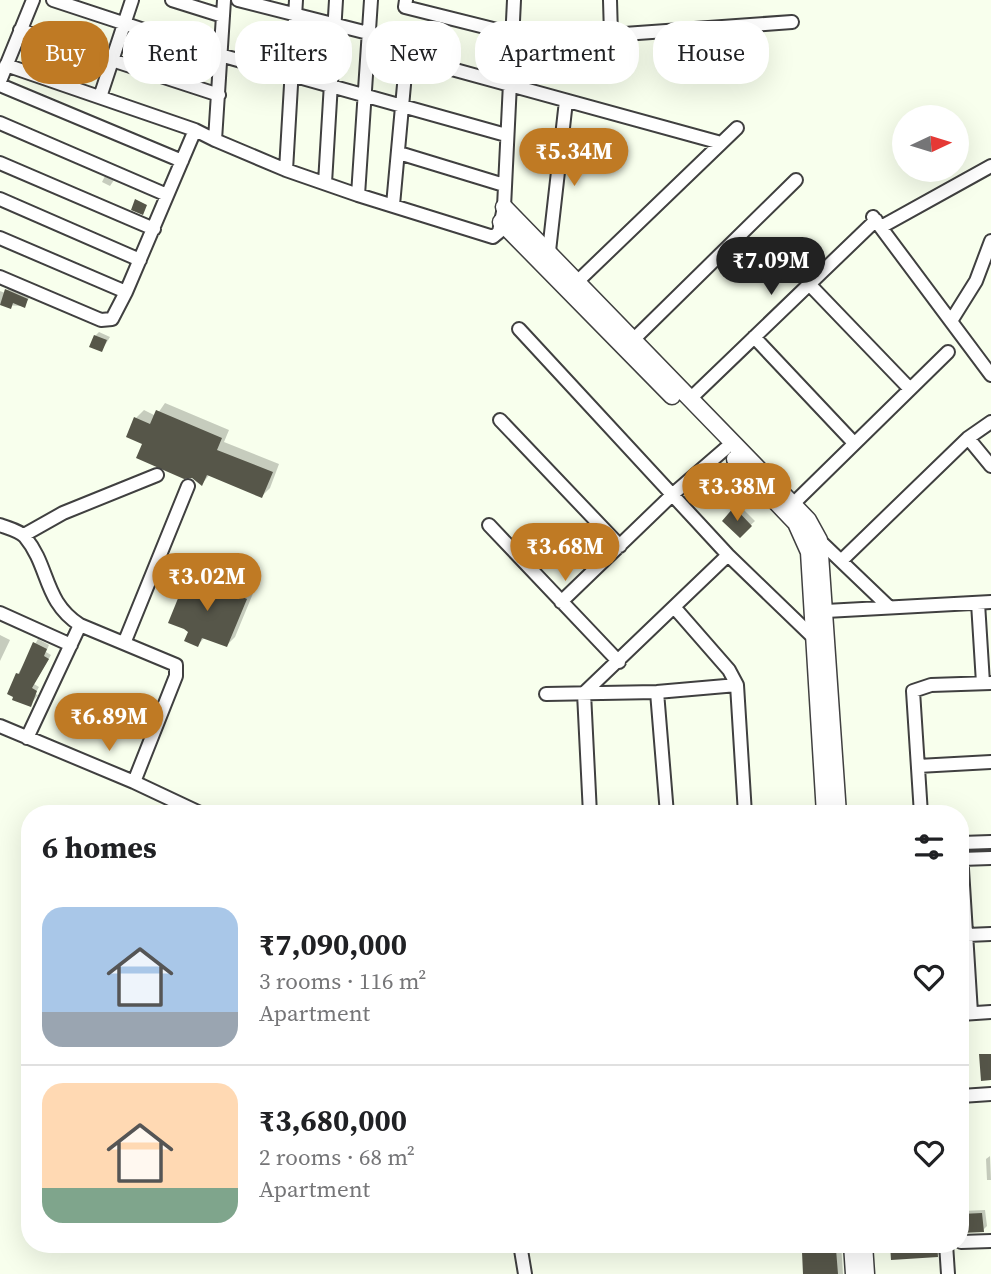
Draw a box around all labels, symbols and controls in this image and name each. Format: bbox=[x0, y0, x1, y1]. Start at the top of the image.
chip: Buy bbox=[21, 21, 109, 84]
chip: Rent bbox=[123, 21, 221, 84]
chip: Filters bbox=[235, 21, 352, 84]
chip: New bbox=[366, 21, 461, 84]
chip: Apartment bbox=[475, 21, 639, 84]
chip: House bbox=[653, 21, 769, 84]
north arrow bbox=[892, 105, 970, 182]
map controls bbox=[892, 105, 969, 182]
pin: ₹5.34M bbox=[517, 128, 631, 188]
text: ₹5.34M bbox=[535, 135, 613, 167]
pin: ₹7.09M bbox=[714, 238, 828, 297]
text: ₹7.09M bbox=[732, 244, 810, 276]
pin: ₹3.38M bbox=[680, 463, 794, 523]
text: ₹3.38M bbox=[698, 470, 776, 502]
pin: ₹3.68M bbox=[508, 524, 622, 583]
text: ₹3.68M bbox=[526, 530, 604, 562]
pin: ₹3.02M bbox=[150, 554, 264, 613]
text: ₹3.02M bbox=[168, 560, 246, 592]
pin: ₹6.89M bbox=[52, 694, 166, 753]
text: ₹6.89M bbox=[70, 700, 148, 732]
text: 6 homes bbox=[42, 827, 157, 868]
icon: filters bbox=[910, 828, 948, 866]
text: ₹7,090,000 bbox=[259, 924, 407, 965]
icon: home bbox=[98, 935, 182, 1019]
icon: heart bbox=[910, 958, 948, 996]
text: 3 rooms · 116 m² bbox=[259, 965, 426, 997]
text: Apartment bbox=[259, 997, 370, 1029]
text: ₹3,680,000 bbox=[259, 1100, 407, 1141]
icon: home bbox=[98, 1111, 182, 1195]
icon: heart bbox=[910, 1134, 948, 1172]
text: 2 rooms · 68 m² bbox=[259, 1141, 415, 1173]
text: Apartment bbox=[259, 1173, 370, 1205]

